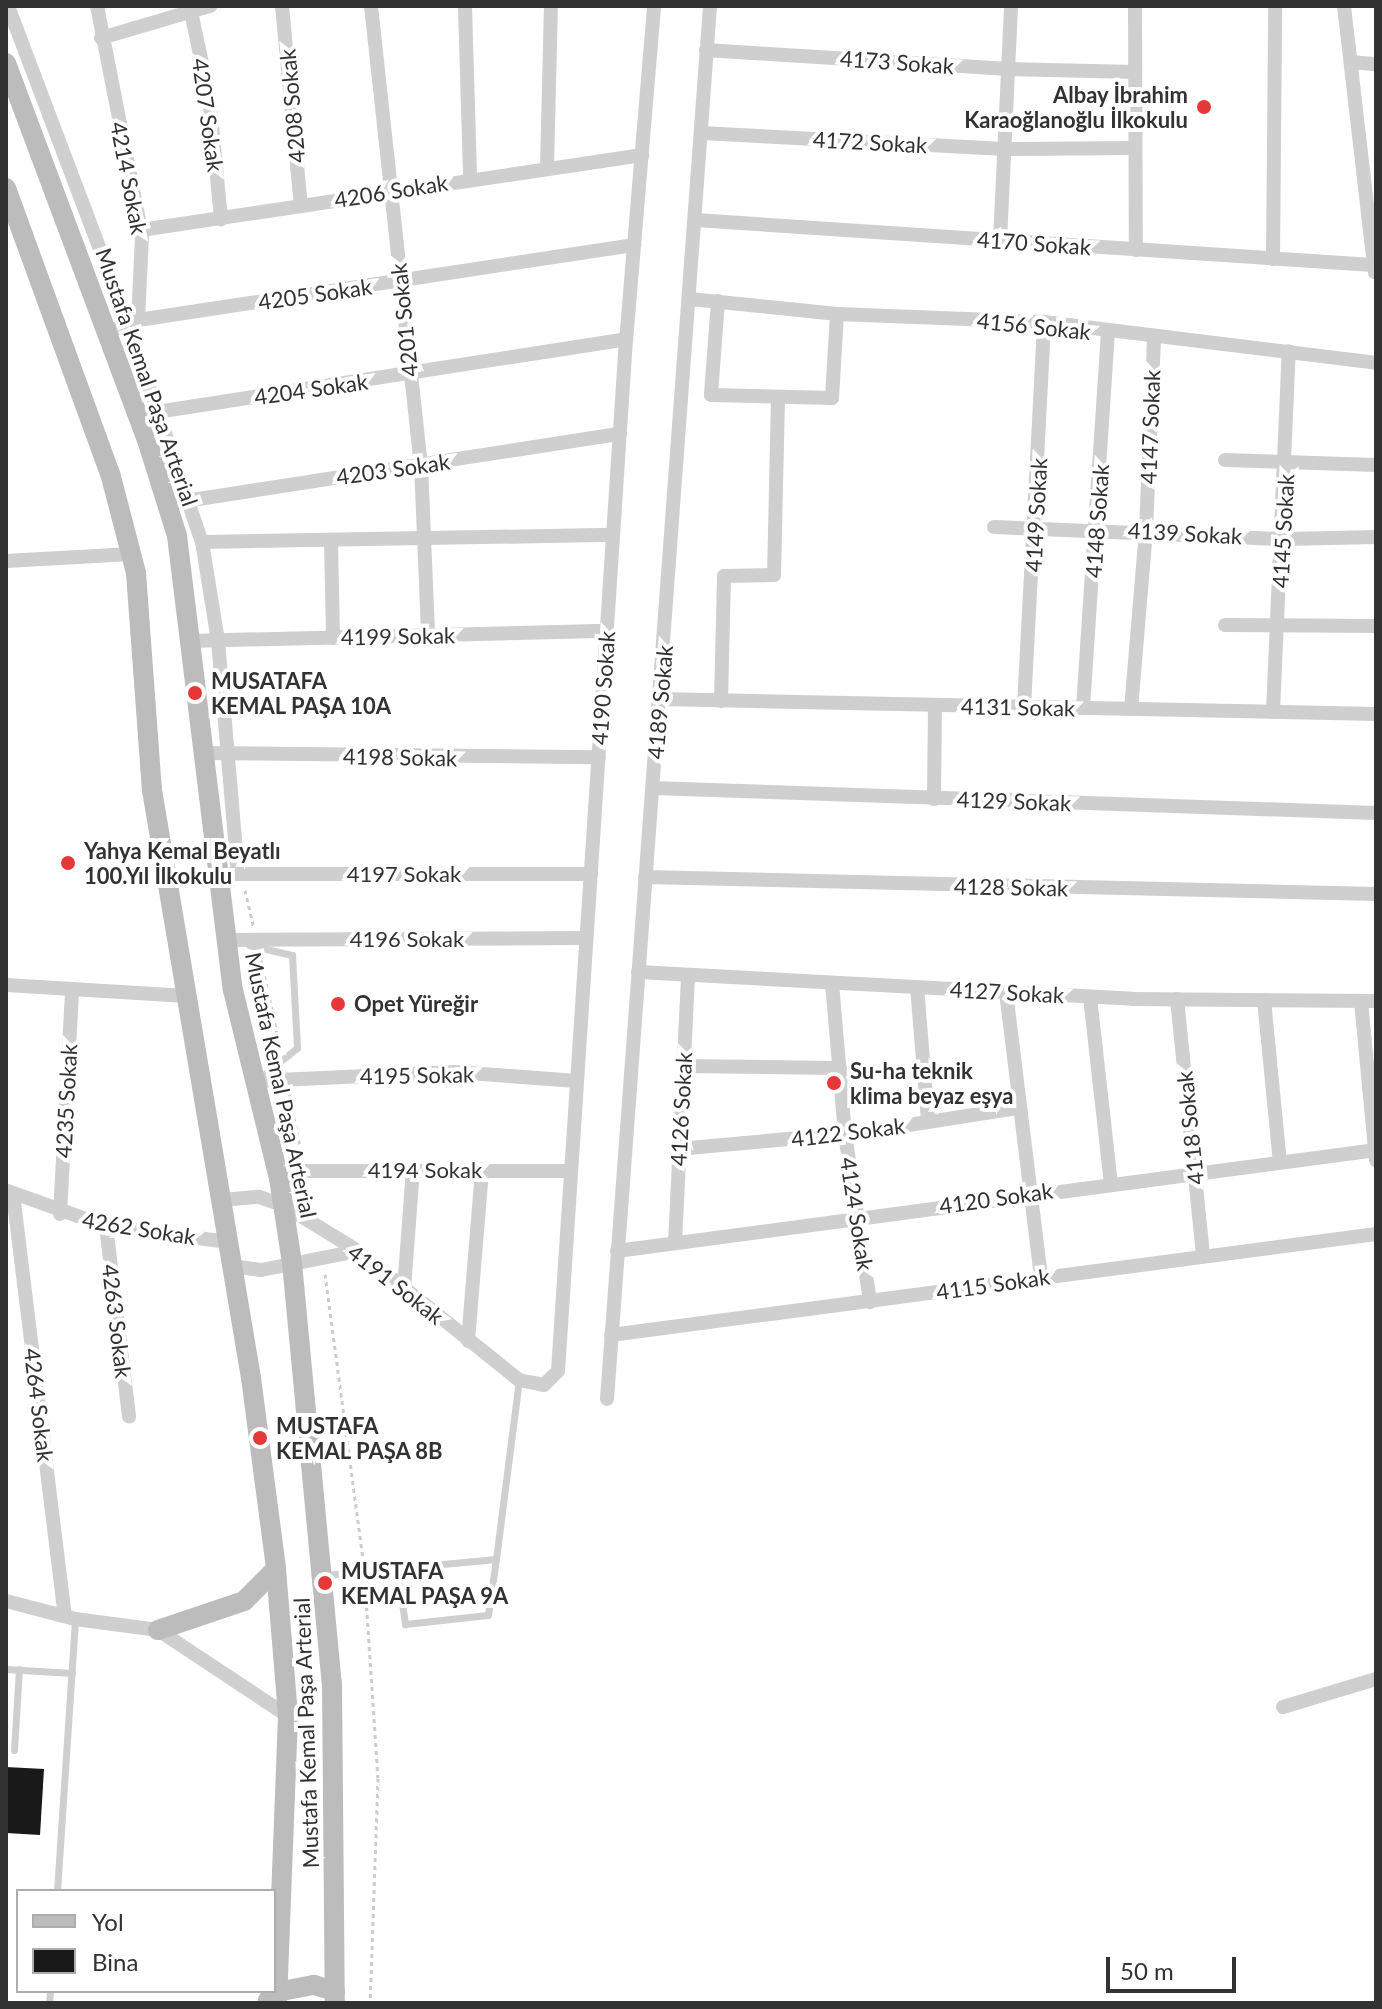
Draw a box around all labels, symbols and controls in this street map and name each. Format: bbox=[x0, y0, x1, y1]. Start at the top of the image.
street label: 4173 Sokak bbox=[839, 45, 955, 79]
street label: 4208 Sokak bbox=[274, 48, 310, 164]
street label: 4207 Sokak bbox=[187, 57, 229, 173]
place label: Albay İbrahim Karaoğlanoğlu İlkokulu bbox=[964, 81, 1188, 132]
marker: Albay İbrahim Karaoğlanoğlu İlkokulu bbox=[1195, 98, 1213, 116]
street label: 4214 Sokak bbox=[105, 119, 153, 237]
street label: 4172 Sokak bbox=[812, 126, 928, 158]
street label: 4206 Sokak bbox=[332, 169, 450, 213]
street label: 4170 Sokak bbox=[976, 226, 1092, 260]
street label: Mustafa Kemal Paşa Arterial bbox=[90, 244, 204, 510]
street label: 4201 Sokak bbox=[385, 262, 423, 378]
street label: 4205 Sokak bbox=[257, 273, 373, 315]
street label: 4156 Sokak bbox=[976, 307, 1092, 345]
street label: 4204 Sokak bbox=[253, 368, 369, 410]
street label: 4147 Sokak bbox=[1135, 369, 1165, 485]
street label: 4203 Sokak bbox=[335, 448, 451, 490]
street label: 4149 Sokak bbox=[1020, 457, 1052, 573]
street label: 4148 Sokak bbox=[1080, 463, 1114, 579]
street label: 4145 Sokak bbox=[1267, 473, 1299, 589]
street label: 4139 Sokak bbox=[1127, 517, 1243, 549]
street label: 4199 Sokak bbox=[341, 622, 455, 650]
street label: 4190 Sokak bbox=[586, 630, 620, 746]
street label: 4189 Sokak bbox=[642, 644, 678, 760]
place label: MUSATAFA KEMAL PAŞA 10A bbox=[211, 667, 393, 718]
marker: MUSATAFA KEMAL PAŞA 10A bbox=[186, 684, 204, 702]
street label: 4131 Sokak bbox=[961, 693, 1075, 721]
street label: 4198 Sokak bbox=[343, 743, 457, 771]
street label: 4129 Sokak bbox=[956, 786, 1072, 816]
place label: Yahya Kemal Beyatlı 100.Yıl İlkokulu bbox=[84, 837, 281, 888]
marker: Yahya Kemal Beyatlı 100.Yıl İlkokulu bbox=[59, 854, 77, 872]
street label: 4197 Sokak bbox=[347, 861, 461, 887]
street label: 4128 Sokak bbox=[954, 873, 1068, 901]
street label: 4196 Sokak bbox=[350, 926, 464, 952]
street label: Mustafa Kemal Paşa Arterial bbox=[240, 949, 322, 1221]
street label: 4127 Sokak bbox=[949, 976, 1065, 1008]
place label: Opet Yüreğir bbox=[354, 991, 479, 1017]
marker: Opet Yüreğir bbox=[329, 995, 347, 1013]
street label: 4235 Sokak bbox=[50, 1043, 82, 1159]
street label: 4126 Sokak bbox=[665, 1051, 697, 1167]
place label: Su-ha teknik klima beyaz eşya bbox=[850, 1057, 1013, 1108]
street label: 4195 Sokak bbox=[360, 1061, 474, 1089]
street label: 4118 Sokak bbox=[1171, 1070, 1209, 1186]
marker: Su-ha teknik klima beyaz eşya bbox=[825, 1074, 843, 1092]
street label: 4122 Sokak bbox=[790, 1112, 906, 1152]
street label: 4124 Sokak bbox=[835, 1155, 879, 1273]
street label: 4194 Sokak bbox=[368, 1157, 482, 1183]
street label: 4120 Sokak bbox=[938, 1177, 1054, 1219]
street label: 4262 Sokak bbox=[80, 1206, 198, 1250]
street label: 4191 Sokak bbox=[343, 1238, 449, 1330]
street label: 4263 Sokak bbox=[97, 1263, 137, 1379]
street label: 4115 Sokak bbox=[935, 1263, 1051, 1305]
street label: 4264 Sokak bbox=[19, 1347, 59, 1463]
place label: MUSTAFA KEMAL PAŞA 8B bbox=[276, 1412, 444, 1464]
marker: MUSTAFA KEMAL PAŞA 8B bbox=[251, 1429, 269, 1447]
place label: MUSTAFA KEMAL PAŞA 9A bbox=[341, 1557, 510, 1608]
marker: MUSTAFA KEMAL PAŞA 9A bbox=[316, 1574, 334, 1592]
street label: Mustafa Kemal Paşa Arterial bbox=[288, 1597, 324, 1869]
legend bbox=[16, 1889, 276, 1993]
text: Yol bbox=[92, 1907, 124, 1936]
scale bar bbox=[1110, 1941, 1240, 1991]
text: Bina bbox=[92, 1947, 138, 1976]
text: 50 m bbox=[1120, 1956, 1174, 1985]

